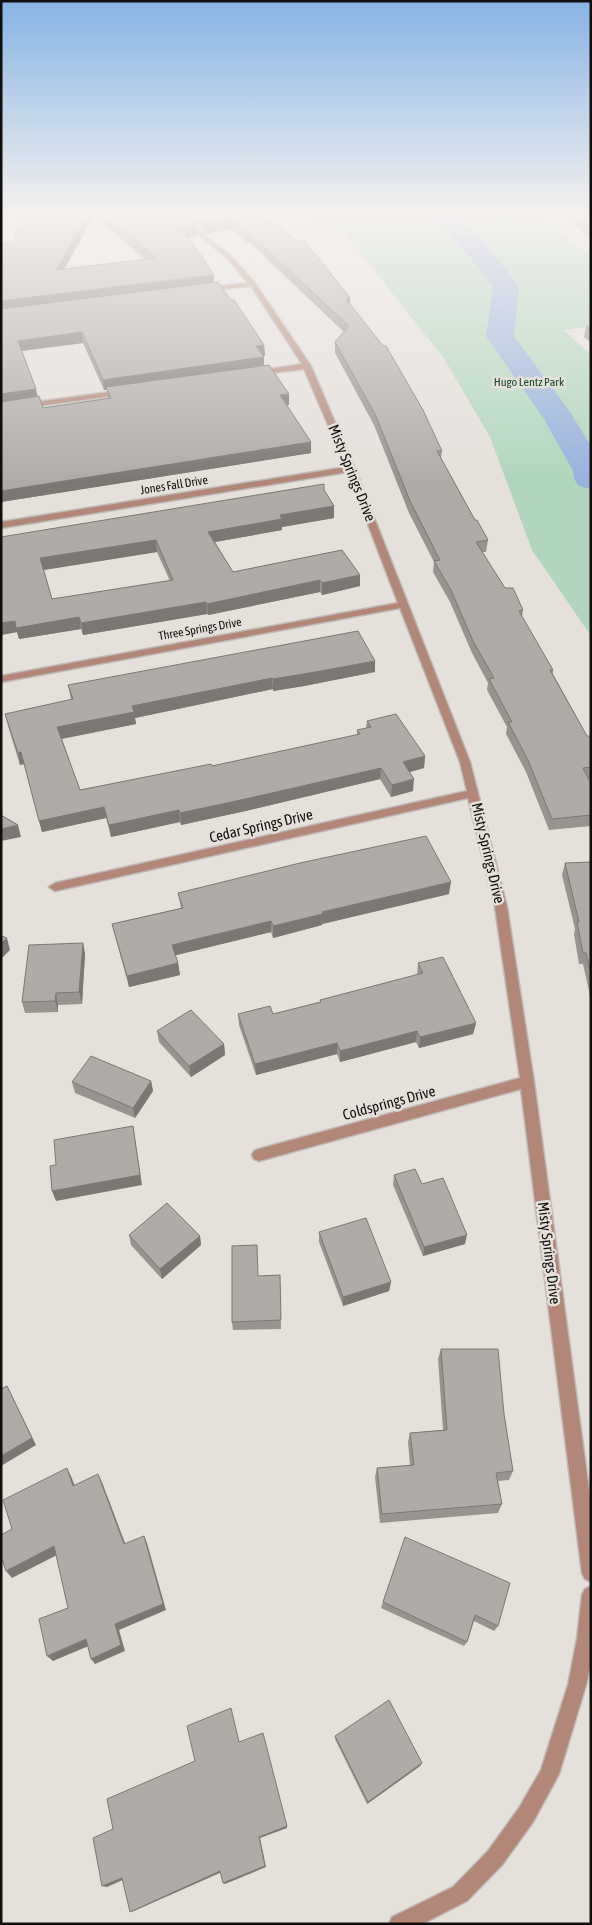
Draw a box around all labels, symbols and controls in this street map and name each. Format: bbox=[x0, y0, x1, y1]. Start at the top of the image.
park label: Hugo Lentz Park bbox=[494, 375, 565, 389]
street label: Misty Springs Drive bbox=[325, 422, 380, 524]
street label: Jones Fall Drive bbox=[139, 473, 209, 497]
street label: Three Springs Drive bbox=[157, 615, 243, 643]
street label: Misty Springs Drive bbox=[469, 801, 508, 905]
street label: Cedar Springs Drive bbox=[208, 805, 314, 846]
street label: Coldsprings Drive bbox=[341, 1082, 437, 1123]
street label: Misty Springs Drive bbox=[535, 1201, 564, 1305]

